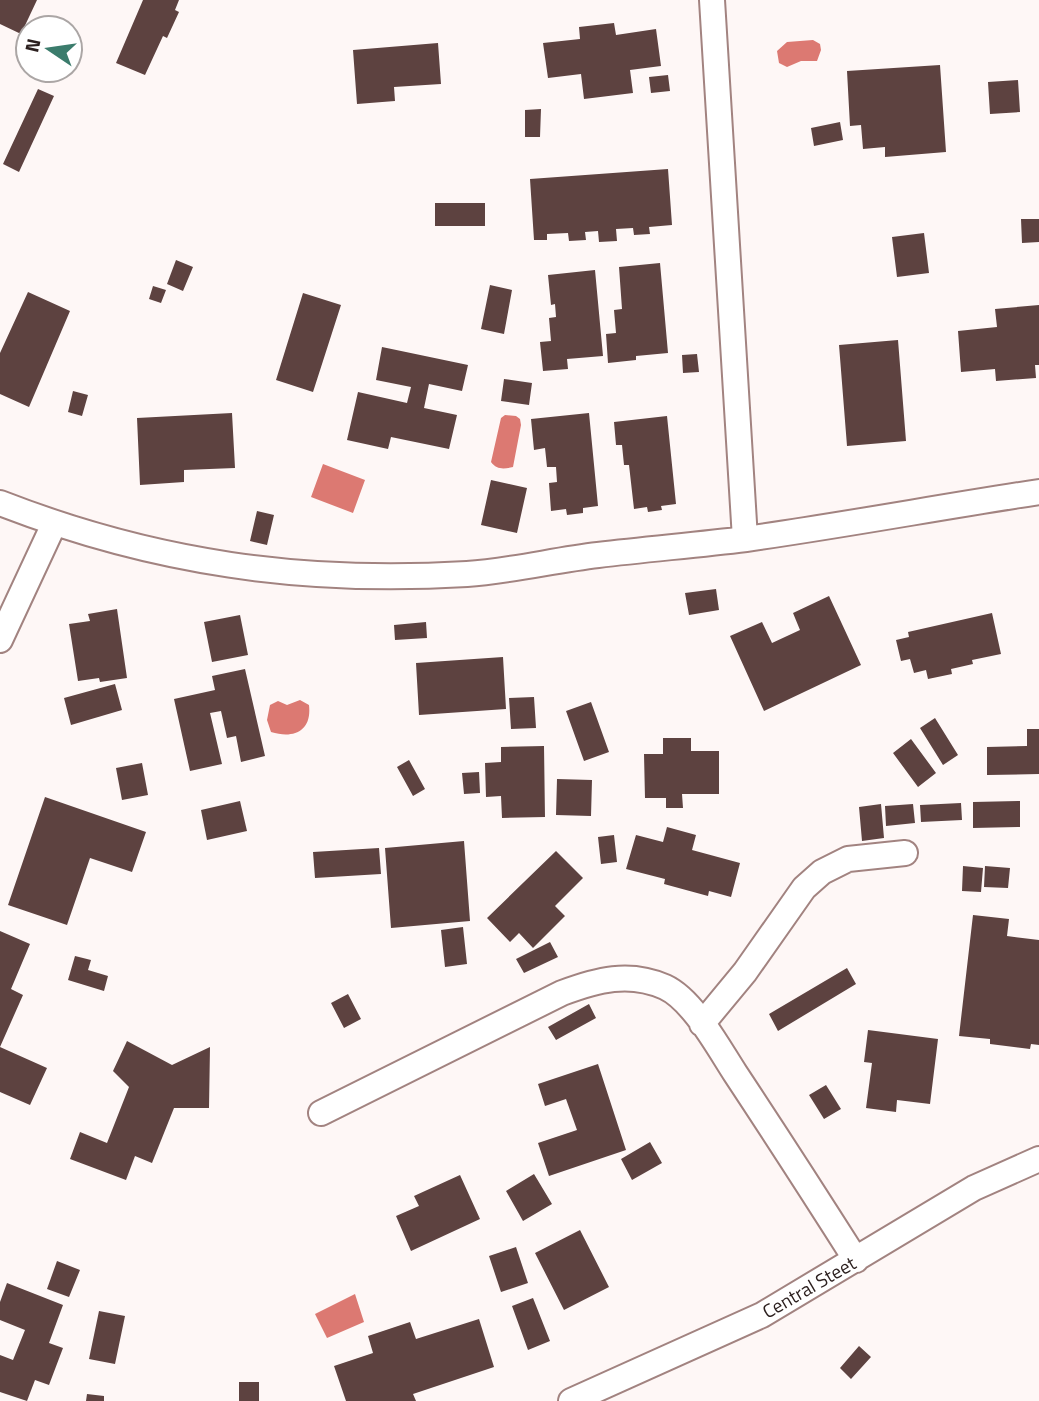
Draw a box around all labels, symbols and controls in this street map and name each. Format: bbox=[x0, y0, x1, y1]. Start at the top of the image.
north arrow bbox=[14, 14, 84, 84]
text: N bbox=[16, 35, 48, 55]
street label: Central Steet bbox=[757, 1248, 861, 1325]

